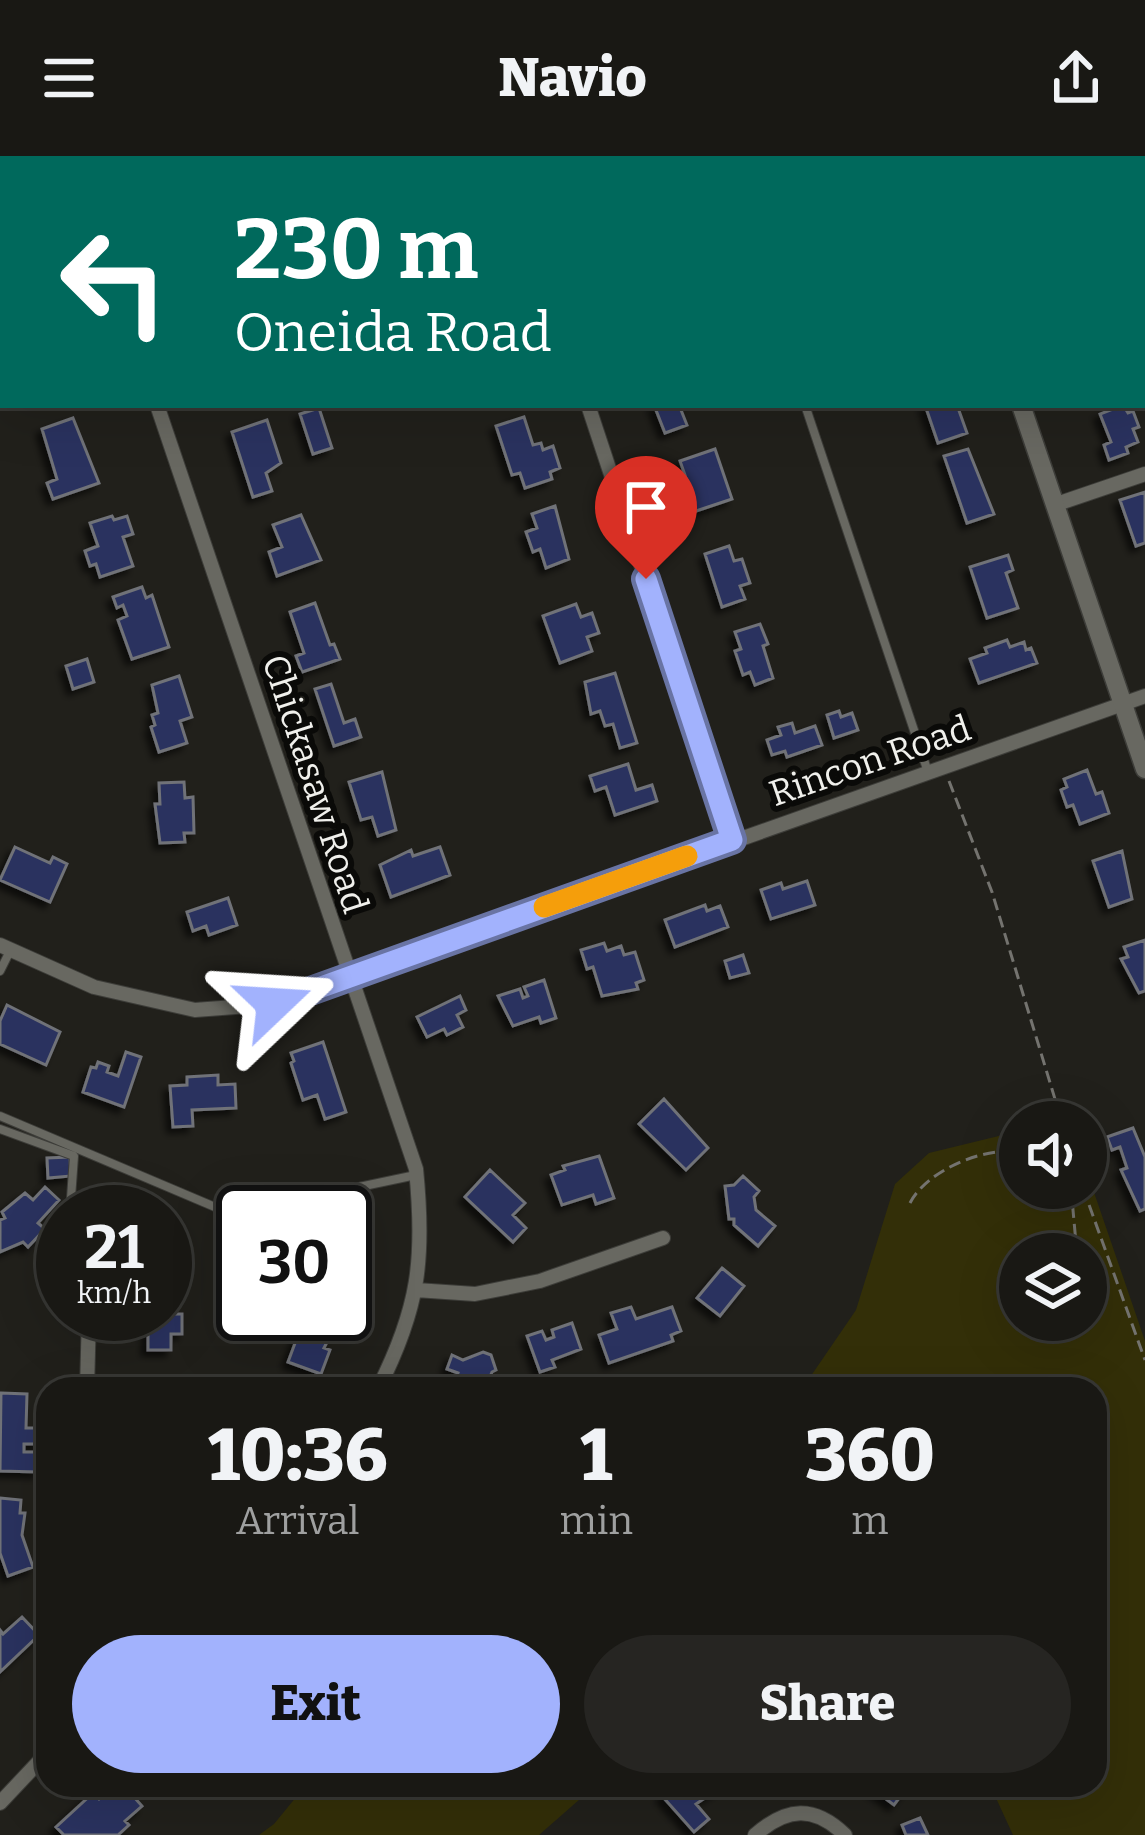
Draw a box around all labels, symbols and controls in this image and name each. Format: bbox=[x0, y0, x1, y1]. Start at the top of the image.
icon: menu bbox=[36, 45, 102, 111]
icon: share bbox=[1043, 45, 1109, 111]
text: Navio bbox=[498, 46, 647, 110]
text: 230 m bbox=[234, 199, 478, 300]
icon: left bbox=[36, 204, 192, 360]
text: Oneida Road bbox=[234, 301, 552, 365]
pin bbox=[595, 456, 697, 579]
icon: arrive bbox=[613, 474, 679, 540]
street label: Chickasaw Road bbox=[253, 649, 377, 919]
street label: Rincon Road bbox=[764, 706, 976, 816]
position arrow bbox=[211, 941, 337, 1067]
map controls bbox=[999, 1101, 1107, 1341]
button: sound bbox=[999, 1101, 1107, 1209]
speed limit sign: 30 bbox=[216, 1185, 372, 1341]
text: 21 bbox=[84, 1212, 144, 1284]
button: layers bbox=[999, 1233, 1107, 1341]
text: km/h bbox=[77, 1275, 151, 1311]
text: 10:36 bbox=[208, 1413, 387, 1499]
text: 1 bbox=[580, 1413, 612, 1499]
text: 360 bbox=[805, 1413, 935, 1499]
text: Arrival bbox=[236, 1498, 360, 1544]
text: min bbox=[559, 1498, 633, 1544]
text: m bbox=[851, 1498, 889, 1544]
button: Exit bbox=[72, 1635, 560, 1773]
button: Share bbox=[584, 1635, 1071, 1773]

